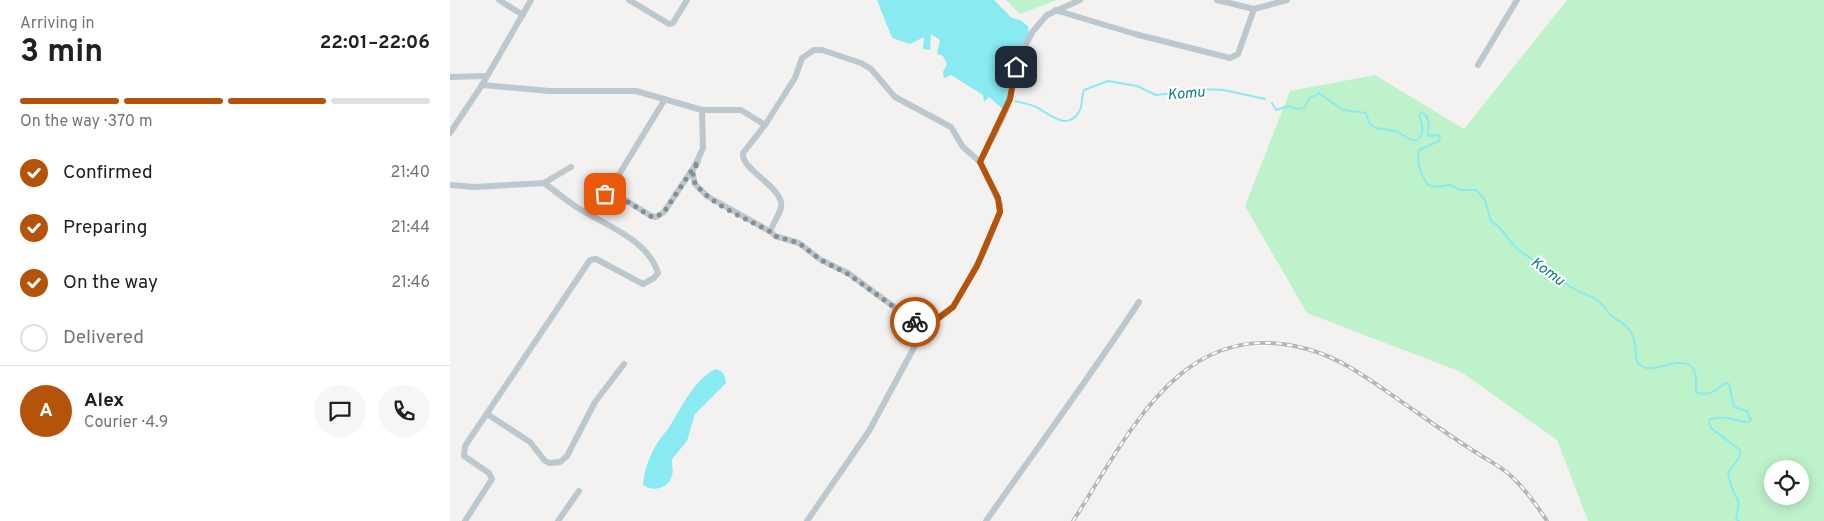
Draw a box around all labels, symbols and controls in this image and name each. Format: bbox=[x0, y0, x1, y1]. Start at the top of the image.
text: Arriving in bbox=[20, 14, 95, 34]
text: 22:01–22:06 bbox=[320, 31, 430, 55]
text: 3 min bbox=[20, 33, 103, 73]
pin bbox=[995, 46, 1037, 88]
icon: home bbox=[1002, 53, 1030, 81]
water label: Komu bbox=[1167, 83, 1206, 106]
text: On the way · 370 m bbox=[20, 112, 152, 132]
icon: check bbox=[20, 159, 48, 187]
text: Confirmed bbox=[63, 161, 153, 185]
text: 21:40 bbox=[390, 163, 430, 183]
pin bbox=[584, 173, 626, 215]
icon: bag bbox=[591, 180, 619, 208]
icon: check bbox=[20, 214, 48, 242]
text: Preparing bbox=[63, 216, 147, 240]
text: 21:44 bbox=[391, 218, 430, 238]
water label: Komu bbox=[1526, 254, 1568, 291]
icon: check bbox=[20, 269, 48, 297]
text: On the way bbox=[63, 271, 158, 295]
text: 21:46 bbox=[391, 273, 430, 293]
courier bbox=[890, 297, 940, 347]
icon: bike bbox=[901, 308, 929, 336]
text: Delivered bbox=[63, 326, 144, 350]
button: chat bbox=[314, 385, 366, 437]
button: phone bbox=[378, 385, 430, 437]
text: Alex bbox=[84, 389, 124, 413]
text: A bbox=[39, 399, 53, 423]
text: Courier · 4.9 bbox=[84, 413, 168, 433]
map controls bbox=[1764, 460, 1809, 505]
button: locate bbox=[1764, 460, 1809, 505]

